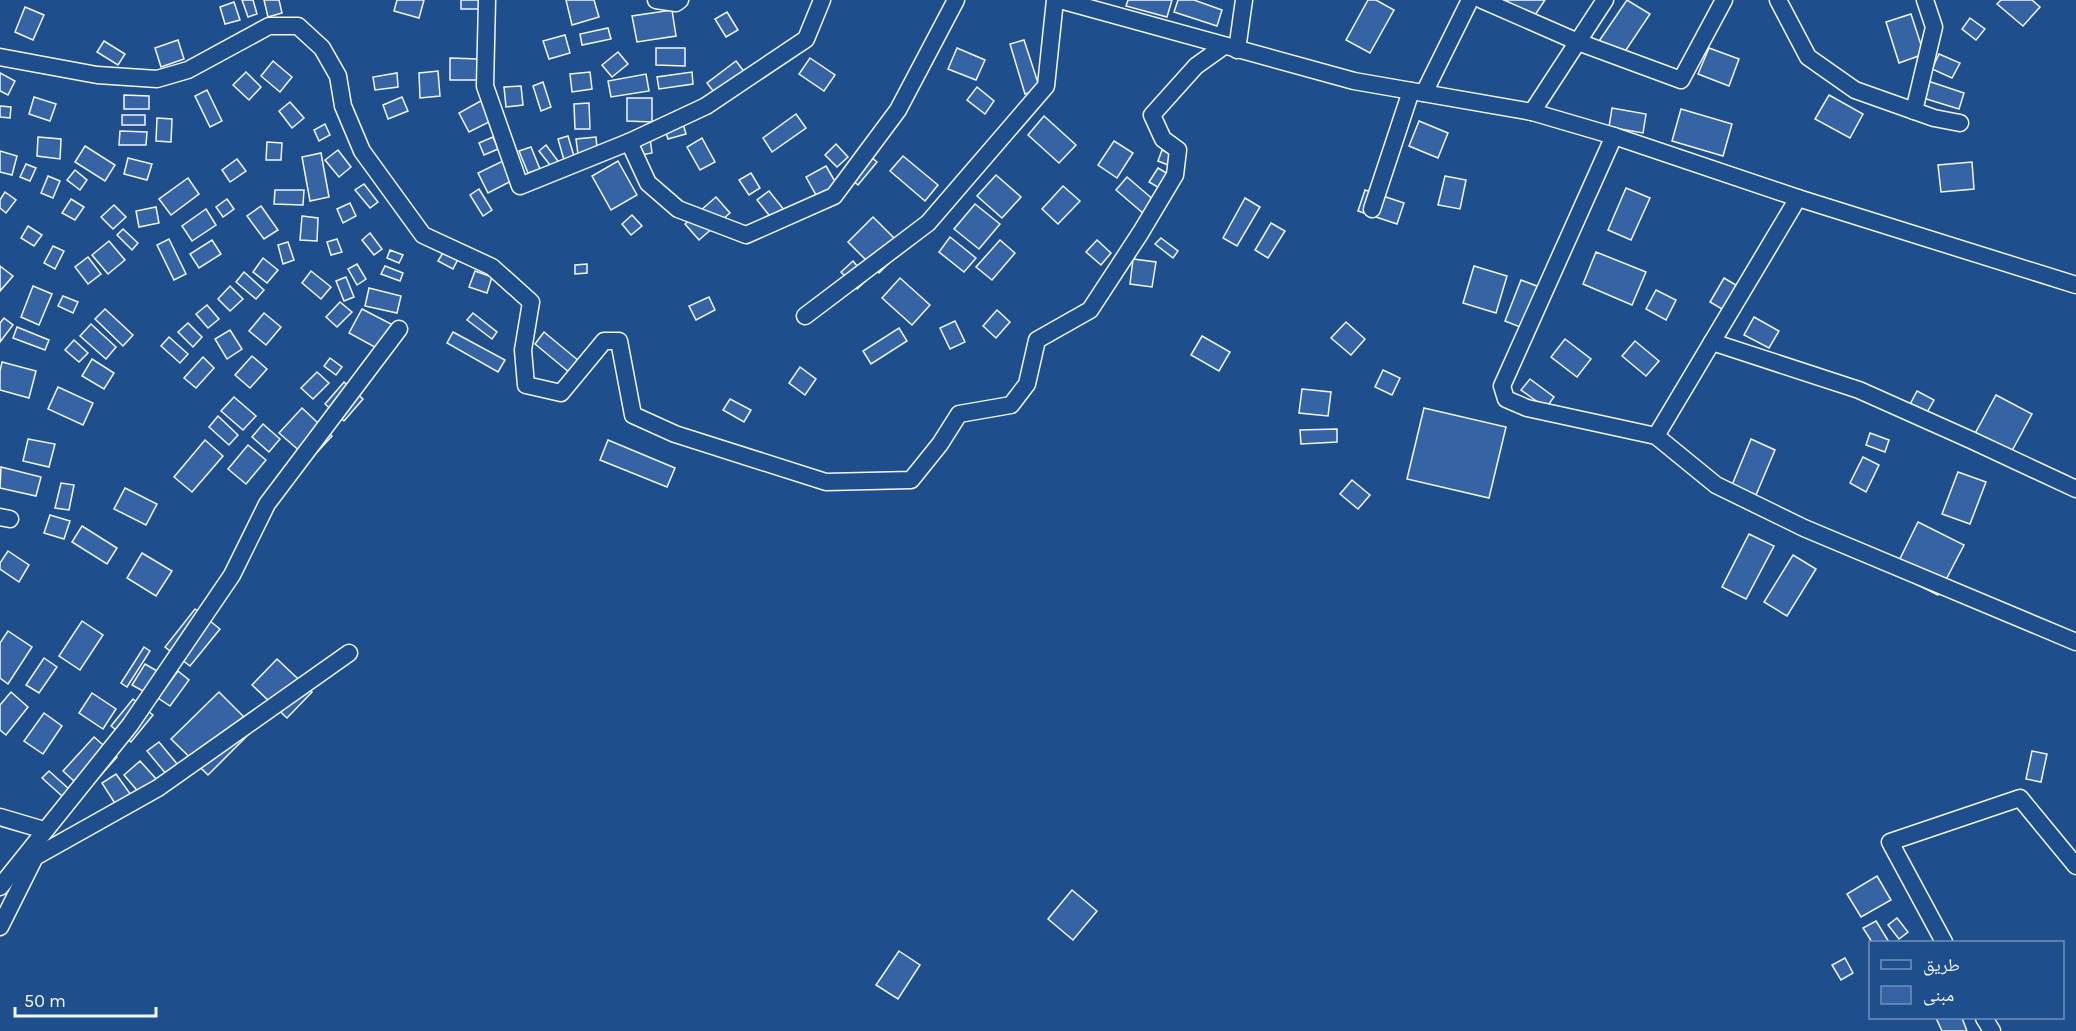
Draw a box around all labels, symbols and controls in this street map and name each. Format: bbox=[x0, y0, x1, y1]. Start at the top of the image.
legend bbox=[1869, 941, 2064, 1019]
text: طريق bbox=[1923, 954, 1960, 976]
scale bar bbox=[15, 980, 156, 1018]
text: مبنى bbox=[1923, 984, 1954, 1006]
text: 50 m bbox=[24, 990, 66, 1012]

